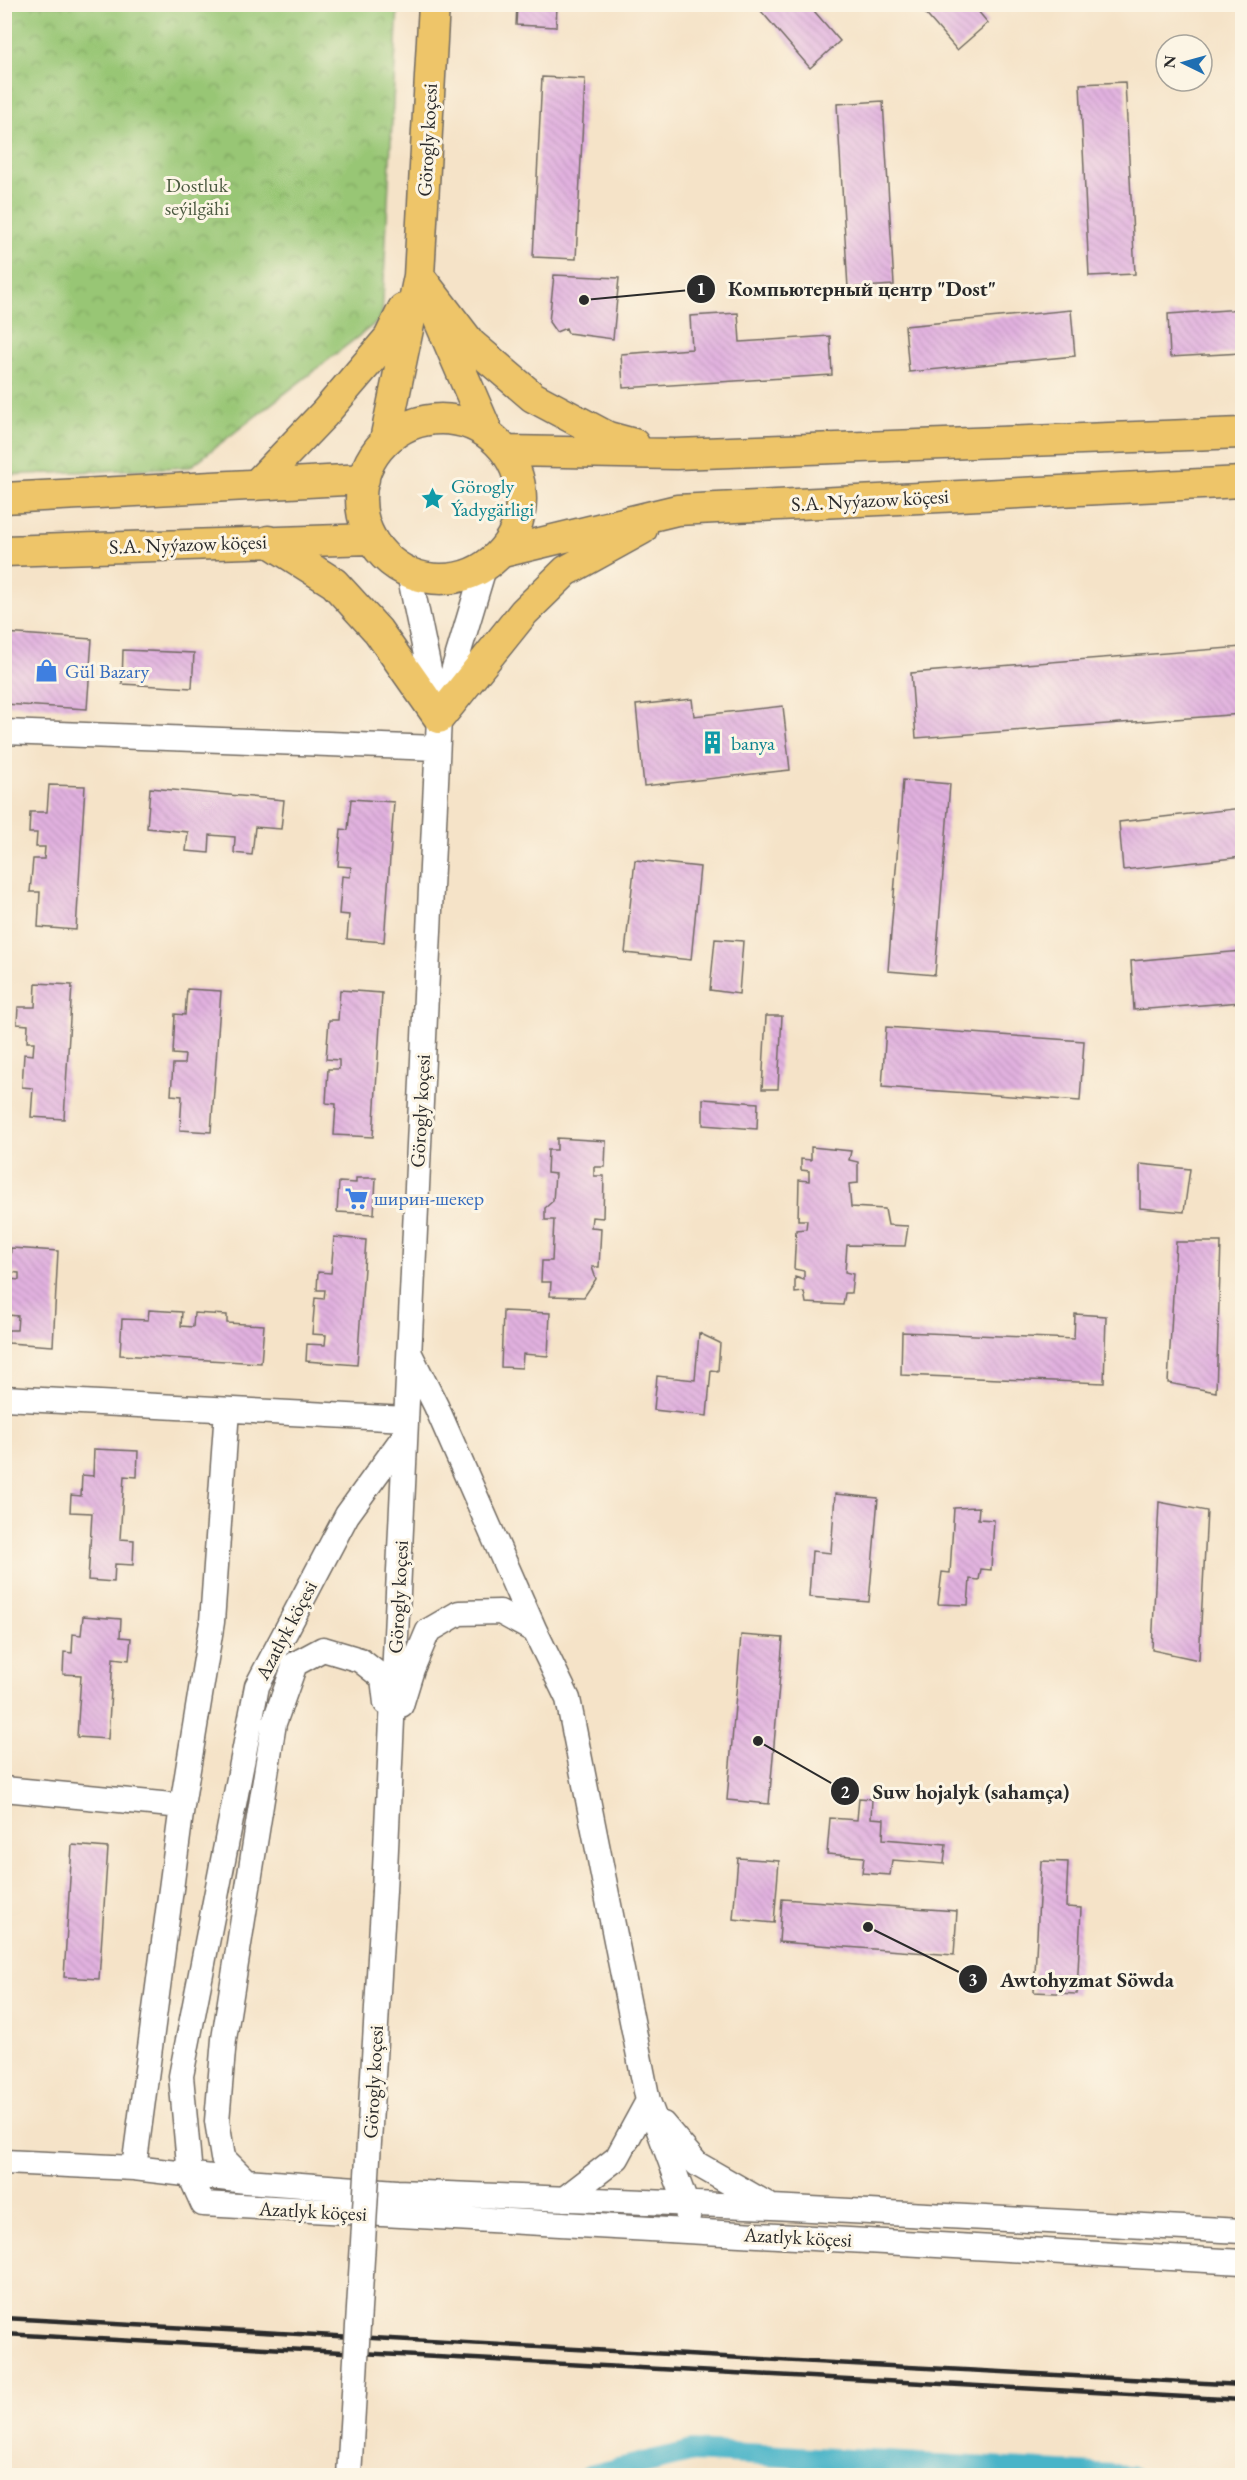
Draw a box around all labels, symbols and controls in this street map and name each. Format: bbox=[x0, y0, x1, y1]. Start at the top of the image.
north arrow bbox=[1154, 33, 1214, 93]
text: N bbox=[1159, 54, 1181, 69]
street label: Görogly koçesi bbox=[411, 83, 443, 197]
park label: Dostluk seýilgähi bbox=[165, 172, 229, 221]
callout: Компьютерный центр "Dost" bbox=[686, 269, 1008, 308]
text: Компьютерный центр "Dost" bbox=[728, 275, 996, 302]
text: 1 bbox=[696, 277, 706, 300]
place label: Görogly Ýadygärligi bbox=[451, 473, 534, 522]
street label: S.A. Nyýazow köçesi bbox=[790, 483, 950, 517]
place icon: Görogly Ýadygärligi bbox=[420, 485, 446, 511]
street label: S.A. Nyýazow köçesi bbox=[109, 528, 268, 560]
shop icon: Gül Bazary bbox=[34, 658, 60, 684]
place label: Gül Bazary bbox=[65, 658, 149, 684]
building icon: banya bbox=[700, 730, 726, 756]
place label: banya bbox=[731, 730, 775, 756]
street label: Görogly koçesi bbox=[404, 1054, 436, 1168]
supermarket icon: ширин-шекер bbox=[343, 1185, 369, 1211]
place label: ширин-шекер bbox=[374, 1185, 484, 1211]
street label: Görogly koçesi bbox=[382, 1540, 414, 1654]
street label: Azatlyk köçesi bbox=[249, 1576, 323, 1685]
callout: Suw hojalyk (sahamça) bbox=[830, 1772, 1081, 1811]
text: Suw hojalyk (sahamça) bbox=[873, 1778, 1069, 1805]
text: 2 bbox=[840, 1780, 850, 1803]
callout: Awtohyzmat Söwda bbox=[958, 1960, 1186, 1999]
text: Awtohyzmat Söwda bbox=[999, 1966, 1175, 1993]
text: 3 bbox=[968, 1968, 978, 1991]
street label: Görogly koçesi bbox=[357, 2025, 389, 2139]
street label: Azatlyk köçesi bbox=[257, 2195, 368, 2227]
street label: Azatlyk köçesi bbox=[742, 2221, 853, 2253]

